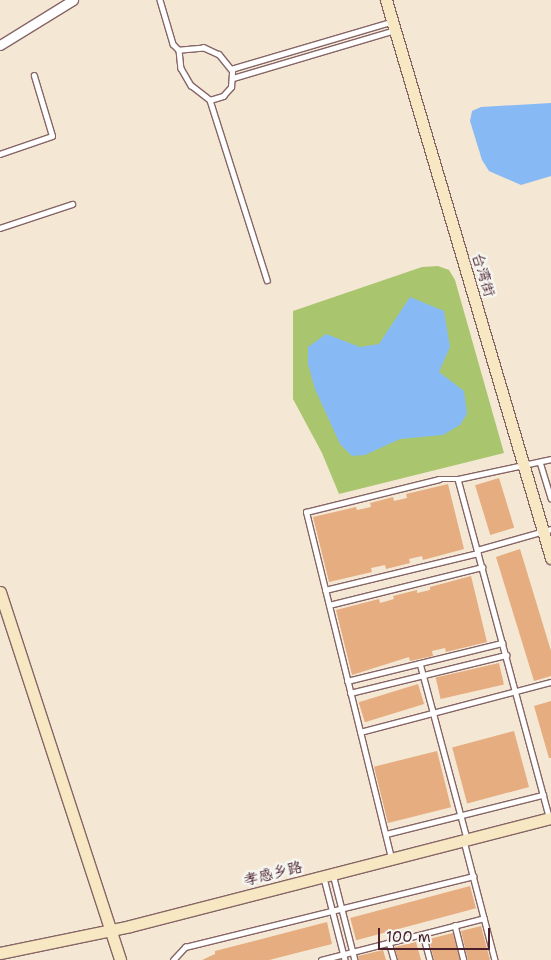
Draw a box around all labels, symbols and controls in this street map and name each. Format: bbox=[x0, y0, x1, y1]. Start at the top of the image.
street label: 台湾街 bbox=[468, 251, 498, 299]
street label: 孝感乡路 bbox=[242, 858, 304, 890]
scale bar bbox=[381, 918, 494, 950]
text: 100 m bbox=[386, 927, 431, 947]

